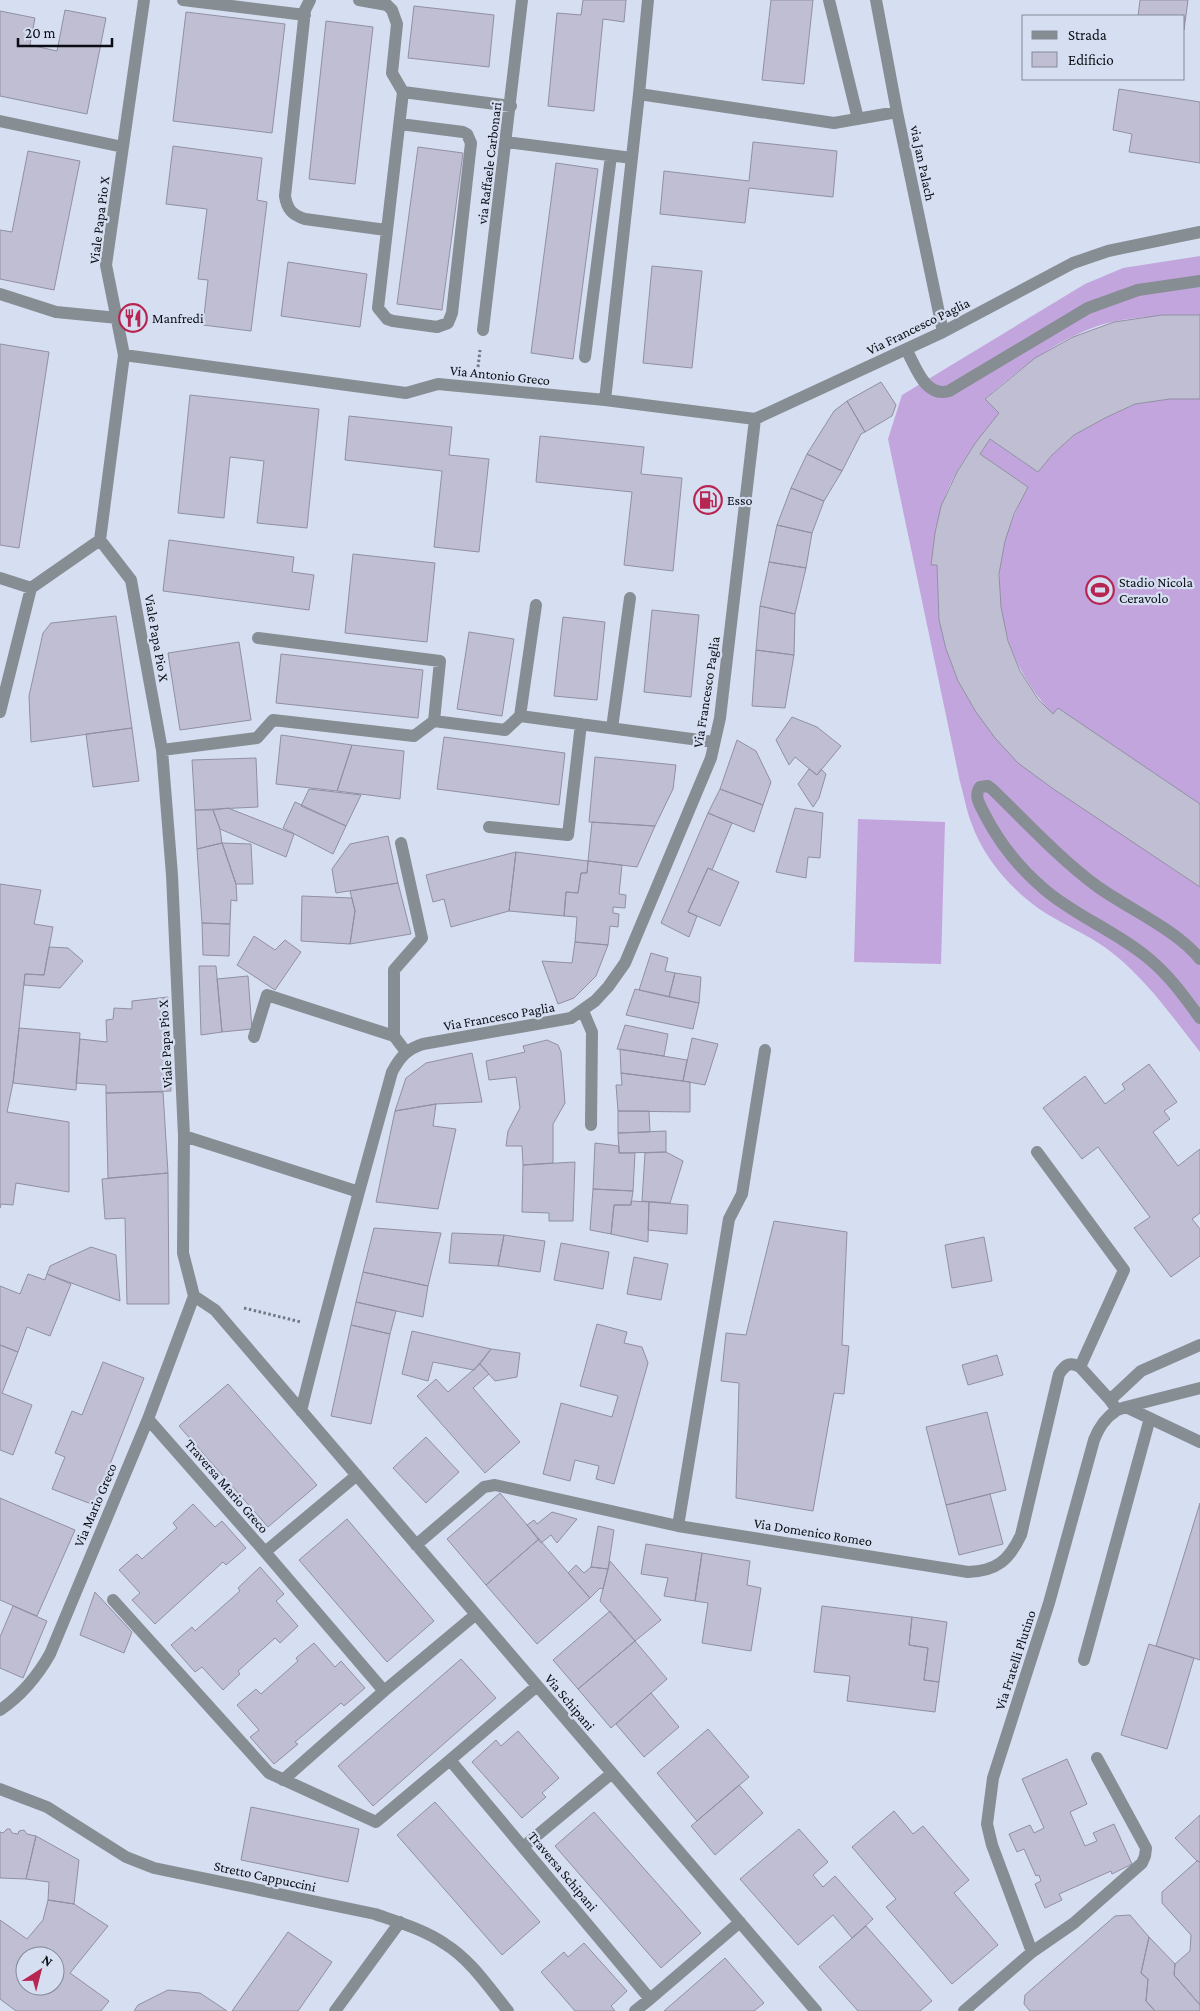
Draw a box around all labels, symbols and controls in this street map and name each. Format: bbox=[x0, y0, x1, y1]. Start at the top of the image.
scale bar bbox=[18, 15, 111, 47]
legend bbox=[1022, 15, 1185, 80]
text: 20 m bbox=[25, 25, 56, 41]
text: Strada bbox=[1068, 27, 1107, 43]
text: Edificio bbox=[1068, 52, 1114, 68]
street label: via Raffaele Carbonari bbox=[473, 101, 504, 226]
street label: via Jan Palach bbox=[907, 123, 939, 203]
street label: Viale Papa Pio X bbox=[86, 175, 112, 265]
street label: Via Francesco Paglia bbox=[864, 294, 973, 358]
restaurant icon: Manfredi bbox=[118, 303, 148, 333]
place label: Manfredi bbox=[152, 310, 204, 326]
street label: Via Antonio Greco bbox=[449, 362, 551, 388]
fuel station icon: Esso bbox=[693, 485, 723, 515]
place label: Esso bbox=[727, 492, 753, 508]
place label: Stadio Nicola Ceravolo bbox=[1119, 574, 1193, 606]
sports icon: Stadio Nicola Ceravolo bbox=[1085, 575, 1115, 605]
street label: Viale Papa Pio X bbox=[141, 593, 173, 683]
street label: Via Francesco Paglia bbox=[689, 635, 723, 749]
street label: Via Francesco Paglia bbox=[442, 998, 556, 1034]
street label: Viale Papa Pio X bbox=[155, 999, 175, 1089]
street label: Traversa Mario Greco bbox=[182, 1436, 272, 1536]
street label: Via Mario Greco bbox=[70, 1461, 120, 1549]
street label: Via Domenico Romeo bbox=[753, 1515, 873, 1549]
street label: Via Fratelli Plutino bbox=[991, 1608, 1039, 1712]
street label: Via Schipani bbox=[542, 1670, 599, 1734]
street label: Traversa Schipani bbox=[525, 1828, 601, 1914]
street label: Stretto Cappuccini bbox=[213, 1857, 318, 1895]
north arrow bbox=[15, 1946, 65, 1996]
text: N bbox=[39, 1951, 57, 1970]

